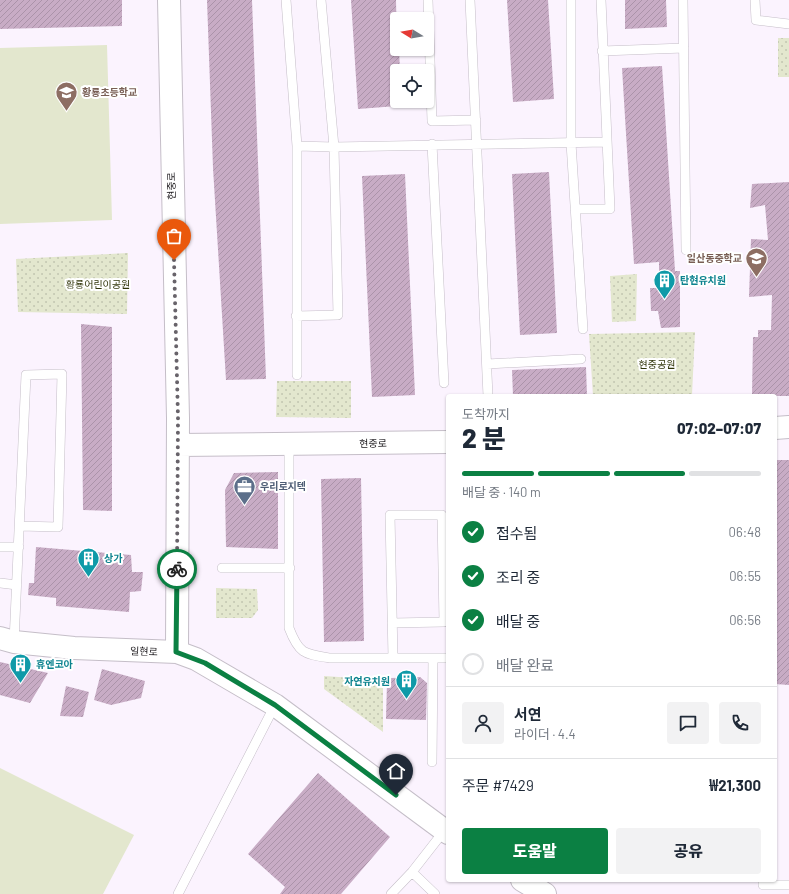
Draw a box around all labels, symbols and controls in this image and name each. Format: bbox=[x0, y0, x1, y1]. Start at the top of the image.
north arrow bbox=[390, 12, 434, 56]
map controls bbox=[390, 12, 434, 108]
button: locate bbox=[390, 64, 434, 108]
school or university icon: 황룡초등학교 bbox=[53, 79, 79, 112]
place label: 황룡초등학교 bbox=[82, 86, 137, 98]
street label: 현중로 bbox=[165, 172, 177, 200]
pin bbox=[157, 219, 191, 260]
icon: bag bbox=[163, 225, 185, 247]
school or university icon: 일산동중학교 bbox=[744, 245, 770, 278]
place label: 일산동중학교 bbox=[687, 252, 742, 264]
building icon: 탄현유치원 bbox=[652, 267, 678, 300]
place label: 탄현유치원 bbox=[680, 274, 726, 286]
park label: 황룡어린이공원 bbox=[66, 278, 130, 290]
park label: 현중공원 bbox=[639, 358, 675, 370]
text: 도착까지 bbox=[462, 406, 510, 422]
text: 07:02–07:07 bbox=[677, 419, 761, 437]
text: 2 분 bbox=[462, 422, 506, 453]
street label: 현중로 bbox=[359, 437, 387, 449]
office icon: 우리로지텍 bbox=[232, 473, 258, 506]
place label: 우리로지텍 bbox=[260, 480, 306, 492]
text: 배달 중 · 140 m bbox=[462, 484, 541, 500]
icon: check bbox=[462, 521, 484, 543]
text: 접수됨 bbox=[496, 524, 537, 542]
text: 06:48 bbox=[729, 524, 761, 540]
building icon: 상가 bbox=[75, 545, 101, 578]
courier bbox=[157, 549, 197, 589]
place label: 상가 bbox=[104, 552, 123, 564]
icon: bike bbox=[166, 558, 188, 580]
icon: check bbox=[462, 565, 484, 587]
text: 조리 중 bbox=[496, 568, 540, 586]
text: 06:55 bbox=[729, 568, 761, 584]
icon: check bbox=[462, 609, 484, 631]
text: 배달 중 bbox=[496, 612, 540, 630]
text: 06:56 bbox=[729, 612, 761, 628]
street label: 일현로 bbox=[130, 645, 158, 657]
building icon: 휴엔코아 bbox=[8, 651, 34, 684]
text: 배달 완료 bbox=[496, 656, 554, 674]
place label: 휴엔코아 bbox=[36, 658, 74, 670]
building icon: 자연유치원 bbox=[393, 668, 419, 701]
place label: 자연유치원 bbox=[344, 675, 390, 687]
button: person bbox=[462, 702, 504, 744]
button: chat bbox=[667, 702, 709, 744]
button: phone bbox=[719, 702, 761, 744]
text: 서연 bbox=[514, 705, 542, 723]
text: 라이더 · 4.4 bbox=[514, 726, 576, 742]
pin bbox=[379, 754, 413, 795]
icon: home bbox=[385, 760, 407, 782]
text: 주문 #7429 bbox=[462, 776, 534, 794]
text: ₩21,300 bbox=[709, 776, 761, 794]
button: 도움말 bbox=[462, 828, 608, 874]
button: 공유 bbox=[616, 828, 761, 874]

